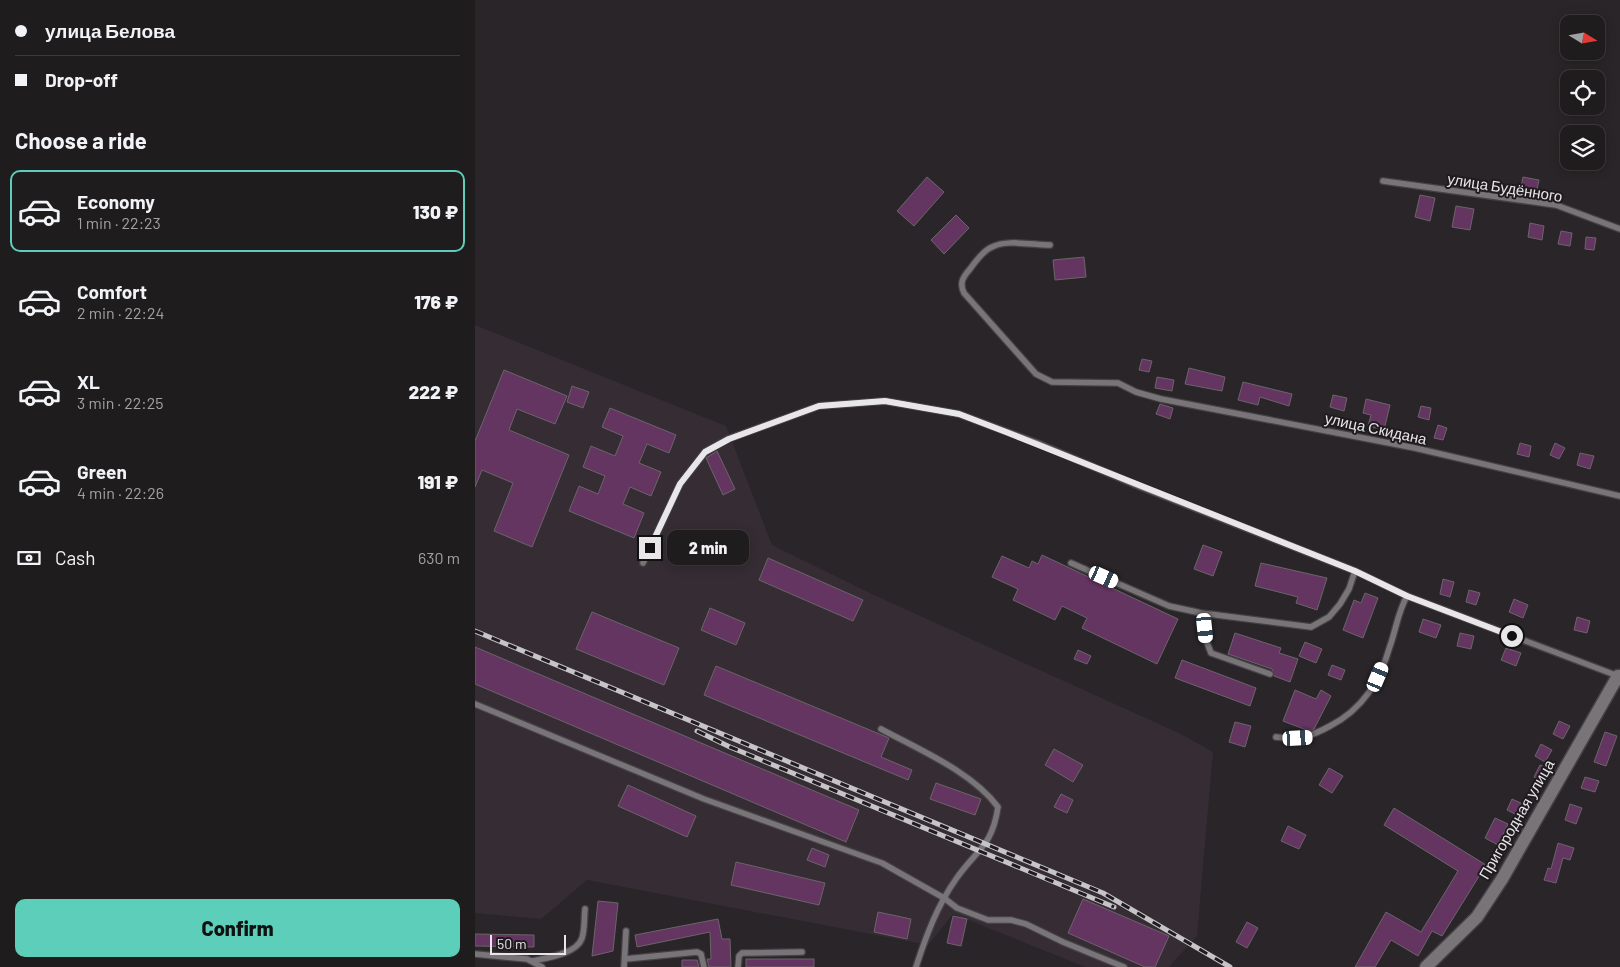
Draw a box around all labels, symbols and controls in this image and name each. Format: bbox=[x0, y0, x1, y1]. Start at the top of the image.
north arrow bbox=[1560, 15, 1605, 60]
map controls bbox=[1560, 15, 1605, 170]
text: улица Белова bbox=[45, 19, 175, 42]
text: Drop-off bbox=[45, 68, 118, 91]
button: locate bbox=[1560, 70, 1605, 115]
button: layers bbox=[1560, 125, 1605, 170]
text: Choose a ride bbox=[15, 127, 147, 153]
street label: улица Будённого bbox=[1446, 169, 1564, 205]
icon: car bbox=[17, 189, 62, 234]
text: Economy bbox=[77, 190, 155, 213]
text: 130 ₽ bbox=[413, 200, 458, 223]
text: 1 min · 22:23 bbox=[77, 213, 161, 232]
icon: car bbox=[17, 279, 62, 324]
text: Comfort bbox=[77, 280, 147, 303]
text: 176 ₽ bbox=[414, 290, 458, 313]
text: 2 min · 22:24 bbox=[77, 303, 164, 322]
icon: car bbox=[17, 369, 62, 414]
text: XL bbox=[77, 370, 100, 393]
text: 222 ₽ bbox=[409, 380, 458, 403]
text: 3 min · 22:25 bbox=[77, 393, 164, 412]
street label: улица Скидана bbox=[1323, 408, 1429, 448]
icon: car bbox=[17, 459, 62, 504]
text: Green bbox=[77, 460, 127, 483]
text: 191 ₽ bbox=[418, 470, 458, 493]
text: 4 min · 22:26 bbox=[77, 483, 164, 502]
callout: 2 min bbox=[667, 530, 750, 566]
route end bbox=[639, 537, 661, 559]
text: 2 min bbox=[689, 538, 727, 557]
icon: cash bbox=[15, 544, 43, 572]
text: Cash bbox=[55, 546, 96, 569]
text: 630 m bbox=[418, 548, 460, 567]
car bbox=[1087, 564, 1120, 590]
car bbox=[1195, 612, 1214, 644]
route start bbox=[1501, 625, 1523, 647]
car bbox=[1365, 660, 1390, 694]
car bbox=[1282, 730, 1313, 746]
street label: Пригородная улица bbox=[1474, 755, 1558, 882]
button: Confirm bbox=[15, 899, 460, 957]
scale bar bbox=[490, 932, 566, 955]
text: 50 m bbox=[497, 935, 526, 952]

